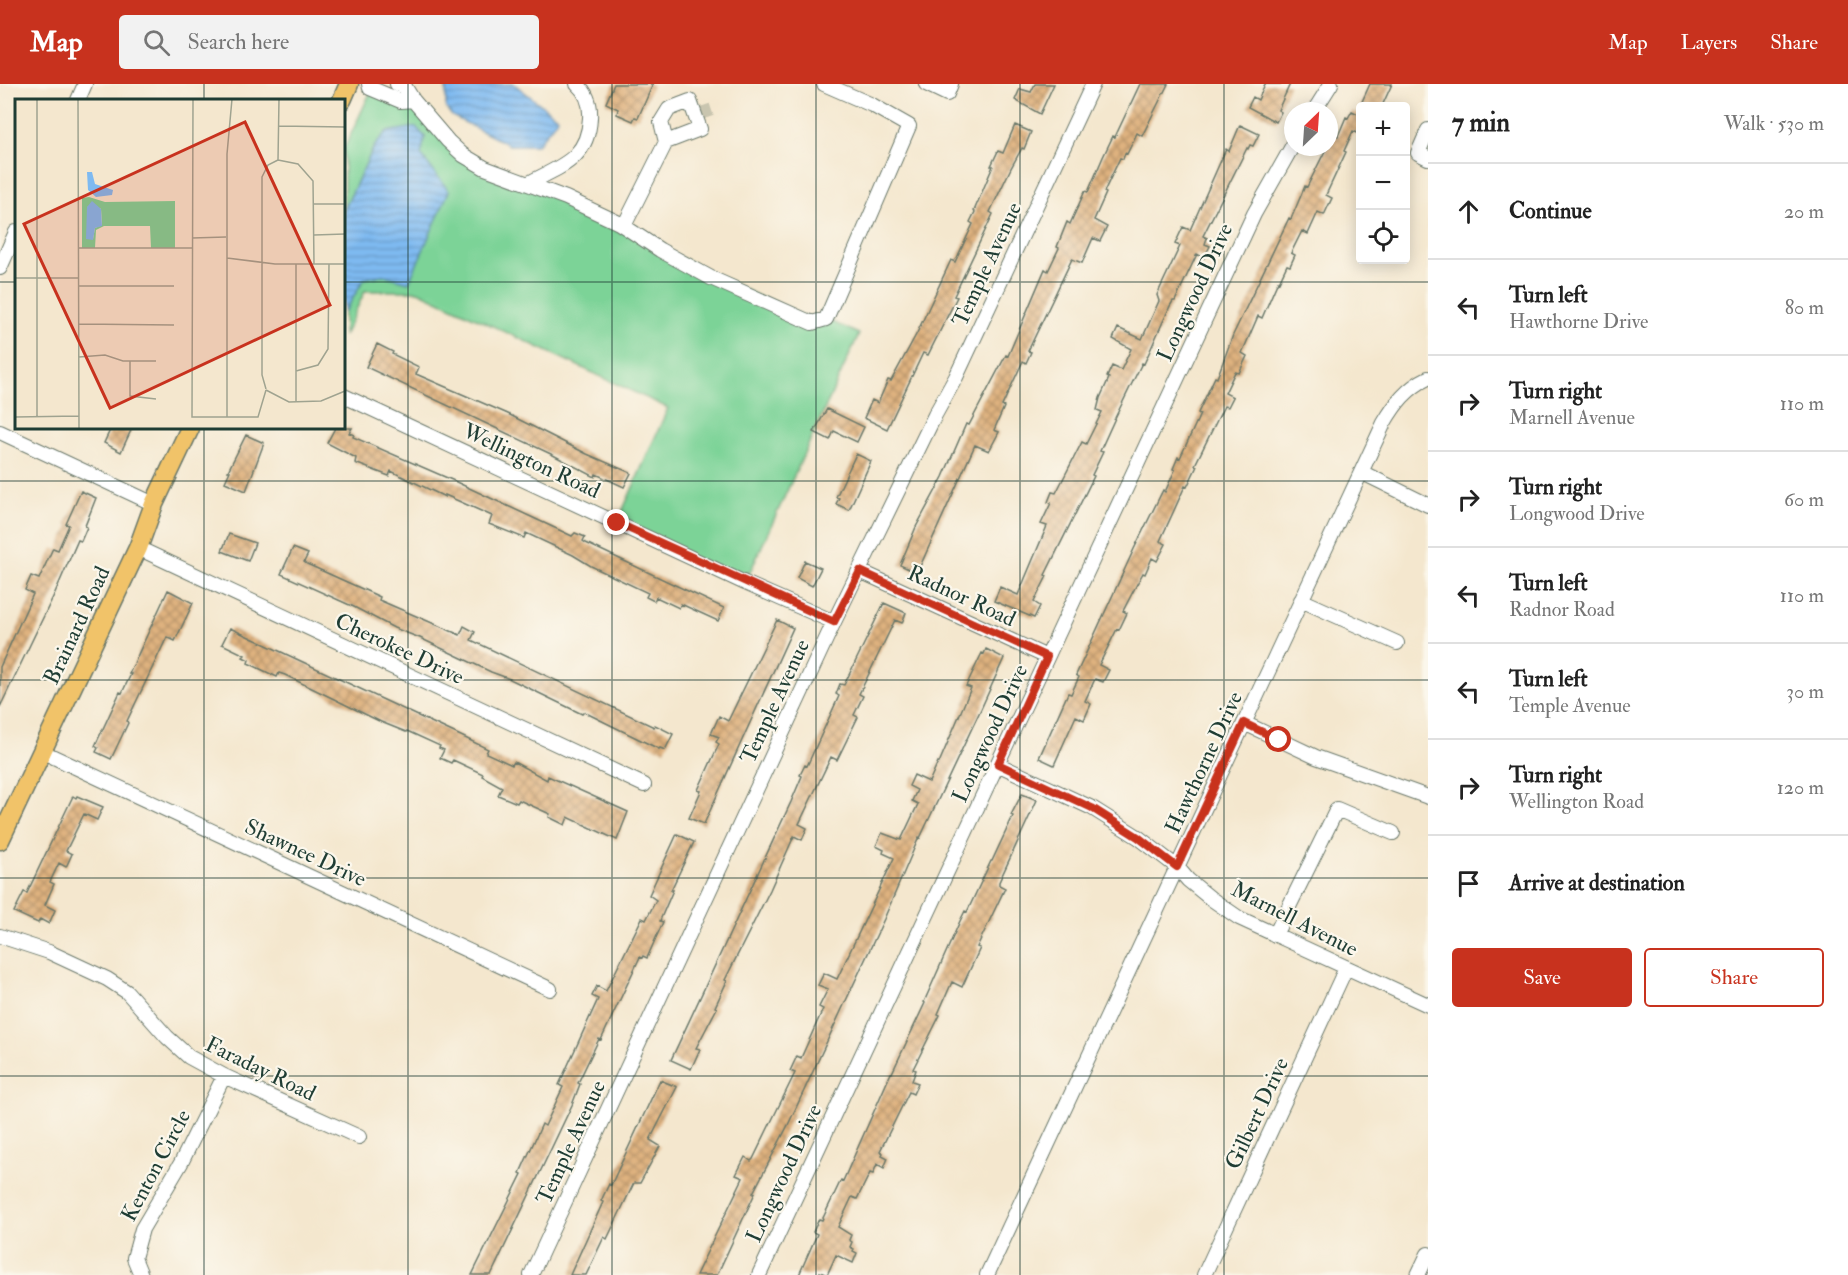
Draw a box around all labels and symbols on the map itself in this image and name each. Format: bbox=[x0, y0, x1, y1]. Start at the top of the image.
inset map bbox=[15, 99, 345, 429]
north arrow bbox=[1284, 102, 1338, 156]
street label: Temple Avenue bbox=[946, 198, 1029, 331]
street label: Longwood Drive bbox=[1151, 219, 1239, 366]
street label: Wellington Road bbox=[457, 416, 605, 505]
route end bbox=[603, 509, 629, 535]
street label: Radnor Road bbox=[903, 559, 1020, 633]
street label: Brainard Road bbox=[37, 562, 117, 689]
street label: Cherokee Drive bbox=[331, 607, 469, 691]
street label: Temple Avenue bbox=[734, 635, 817, 768]
street label: Longwood Drive bbox=[946, 660, 1034, 807]
street label: Hawthorne Drive bbox=[1159, 687, 1249, 838]
route start bbox=[1265, 726, 1291, 752]
street label: Shawnee Drive bbox=[240, 813, 371, 893]
street label: Marnell Avenue bbox=[1226, 875, 1363, 963]
street label: Faraday Road bbox=[201, 1030, 321, 1108]
street label: Gilbert Drive bbox=[1219, 1053, 1295, 1174]
street label: Temple Avenue bbox=[530, 1076, 613, 1209]
street label: Longwood Drive bbox=[740, 1100, 828, 1247]
street label: Kenton Circle bbox=[115, 1105, 197, 1226]

